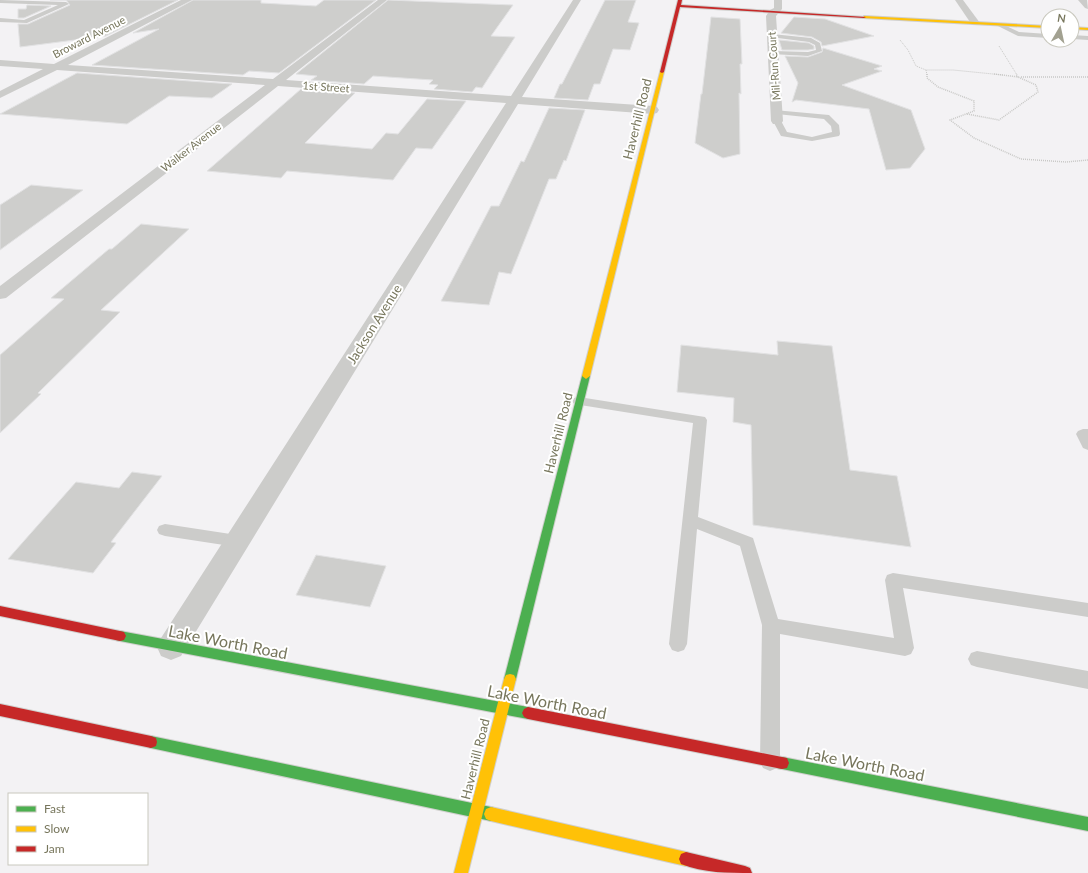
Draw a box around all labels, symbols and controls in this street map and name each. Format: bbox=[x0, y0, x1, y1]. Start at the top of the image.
north arrow bbox=[1040, 8, 1080, 48]
text: N bbox=[1056, 11, 1067, 25]
street label: Broward Avenue bbox=[50, 13, 127, 60]
street label: Mil-Run Court bbox=[765, 31, 782, 101]
street label: Haverhill Road bbox=[619, 77, 655, 161]
street label: 1st Street bbox=[302, 78, 350, 95]
street label: Walker Avenue bbox=[158, 119, 223, 174]
street label: Jackson Avenue bbox=[343, 281, 405, 367]
street label: Haverhill Road bbox=[540, 391, 576, 475]
street label: Lake Worth Road bbox=[167, 621, 289, 662]
street label: Lake Worth Road bbox=[486, 681, 608, 722]
street label: Haverhill Road bbox=[457, 717, 493, 801]
street label: Lake Worth Road bbox=[804, 743, 926, 784]
legend bbox=[8, 793, 148, 865]
text: Fast bbox=[44, 801, 66, 816]
text: Slow bbox=[44, 821, 70, 836]
text: Jam bbox=[44, 841, 65, 856]

